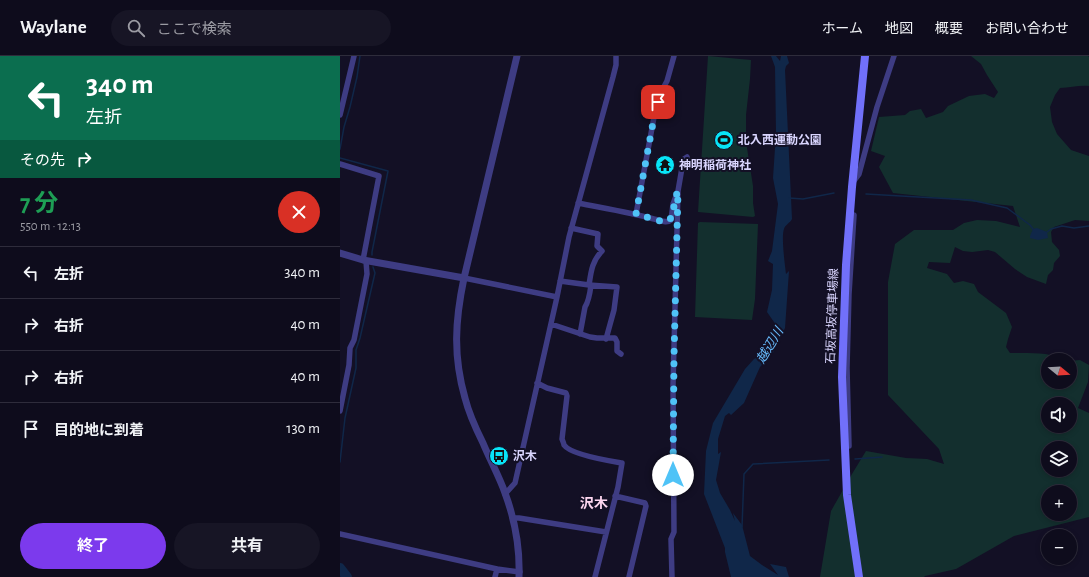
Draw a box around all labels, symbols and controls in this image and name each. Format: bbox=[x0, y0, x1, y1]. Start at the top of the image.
search box bbox=[111, 10, 391, 46]
icon: search bbox=[125, 17, 147, 39]
text: Waylane bbox=[20, 18, 87, 37]
text: ここで検索 bbox=[157, 22, 232, 37]
text: ホーム bbox=[821, 22, 863, 36]
text: 地図 bbox=[885, 22, 913, 36]
text: 概要 bbox=[935, 22, 963, 36]
text: お問い合わせ bbox=[985, 22, 1069, 36]
text: 340 m bbox=[86, 71, 154, 99]
icon: left bbox=[20, 72, 72, 124]
pin bbox=[641, 85, 675, 119]
icon: arrive bbox=[647, 91, 669, 113]
text: 左折 bbox=[86, 109, 122, 127]
sports icon: 北入西運動公園 bbox=[713, 129, 735, 151]
place label: 北入西運動公園 bbox=[738, 133, 822, 146]
icon: right bbox=[73, 148, 95, 170]
text: その先 bbox=[20, 153, 65, 168]
temple icon: 神明稲荷神社 bbox=[654, 154, 676, 176]
place label: 神明稲荷神社 bbox=[679, 158, 751, 171]
button: close bbox=[278, 191, 320, 233]
text: 7 分 bbox=[20, 192, 58, 216]
text: 550 m · 12:13 bbox=[20, 220, 81, 233]
icon: left bbox=[20, 262, 42, 284]
text: 340 m bbox=[284, 265, 320, 280]
text: 左折 bbox=[54, 267, 84, 282]
street label: 石坂高坂停車場線 bbox=[823, 268, 840, 364]
icon: right bbox=[20, 314, 42, 336]
text: 40 m bbox=[290, 317, 320, 332]
text: 右折 bbox=[54, 319, 84, 334]
water label: 越辺川 bbox=[754, 323, 787, 366]
north arrow bbox=[1041, 353, 1077, 389]
map controls bbox=[1041, 353, 1077, 565]
icon: right bbox=[20, 366, 42, 388]
text: 40 m bbox=[290, 369, 320, 384]
text: 右折 bbox=[54, 371, 84, 386]
button: sound bbox=[1041, 397, 1077, 433]
icon: arrive bbox=[20, 418, 42, 440]
text: 130 m bbox=[286, 421, 320, 436]
text: 目的地に到着 bbox=[54, 423, 144, 438]
button: layers bbox=[1041, 441, 1077, 477]
bus stop icon: 沢木 bbox=[488, 445, 510, 467]
place label: 沢木 bbox=[513, 449, 537, 462]
position arrow bbox=[652, 454, 694, 496]
button: + bbox=[1041, 485, 1077, 521]
district label: 沢木 bbox=[580, 496, 608, 511]
button: 終了 bbox=[20, 523, 166, 569]
button: 共有 bbox=[174, 523, 320, 569]
button: − bbox=[1041, 529, 1077, 565]

